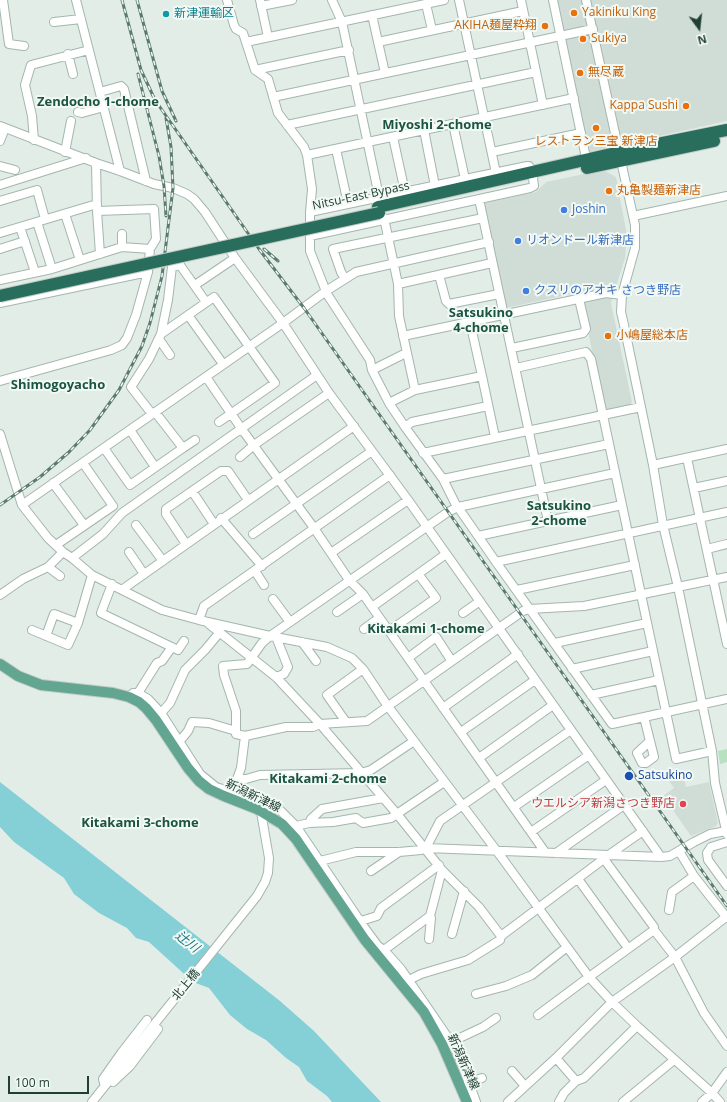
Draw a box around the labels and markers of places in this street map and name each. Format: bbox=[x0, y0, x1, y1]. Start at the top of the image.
place label: Yakiniku King bbox=[582, 6, 656, 20]
place label: 新津運輸区 bbox=[174, 7, 234, 21]
marker: Yakiniku King bbox=[569, 8, 579, 18]
marker: 新津運輸区 bbox=[161, 9, 171, 19]
place label: AKIHA麺屋粋翔 bbox=[454, 19, 537, 33]
marker: AKIHA麺屋粋翔 bbox=[540, 21, 550, 31]
place label: Sukiya bbox=[591, 32, 627, 46]
marker: Sukiya bbox=[578, 34, 588, 44]
place label: 無尽蔵 bbox=[588, 66, 624, 80]
marker: 無尽蔵 bbox=[575, 68, 585, 78]
place label: Kappa Sushi bbox=[609, 99, 678, 113]
marker: Kappa Sushi bbox=[681, 101, 691, 111]
marker: レストラン三宝 新津店 bbox=[591, 123, 601, 133]
place label: レストラン三宝 新津店 bbox=[534, 135, 658, 149]
place label: 丸亀製麺新津店 bbox=[617, 184, 701, 198]
marker: 丸亀製麺新津店 bbox=[604, 186, 614, 196]
place label: Joshin bbox=[572, 203, 606, 217]
marker: Joshin bbox=[559, 205, 569, 215]
place label: リオンドール新津店 bbox=[526, 234, 634, 248]
marker: リオンドール新津店 bbox=[513, 236, 523, 246]
place label: クスリのアオキ さつき野店 bbox=[534, 284, 681, 298]
marker: クスリのアオキ さつき野店 bbox=[521, 286, 531, 296]
place label: 小嶋屋総本店 bbox=[616, 329, 688, 343]
marker: 小嶋屋総本店 bbox=[603, 331, 613, 341]
place label: Satsukino bbox=[638, 769, 693, 783]
marker: Satsukino bbox=[623, 770, 635, 782]
place label: ウエルシア新潟さつき野店 bbox=[531, 797, 675, 811]
marker: ウエルシア新潟さつき野店 bbox=[678, 799, 688, 809]

